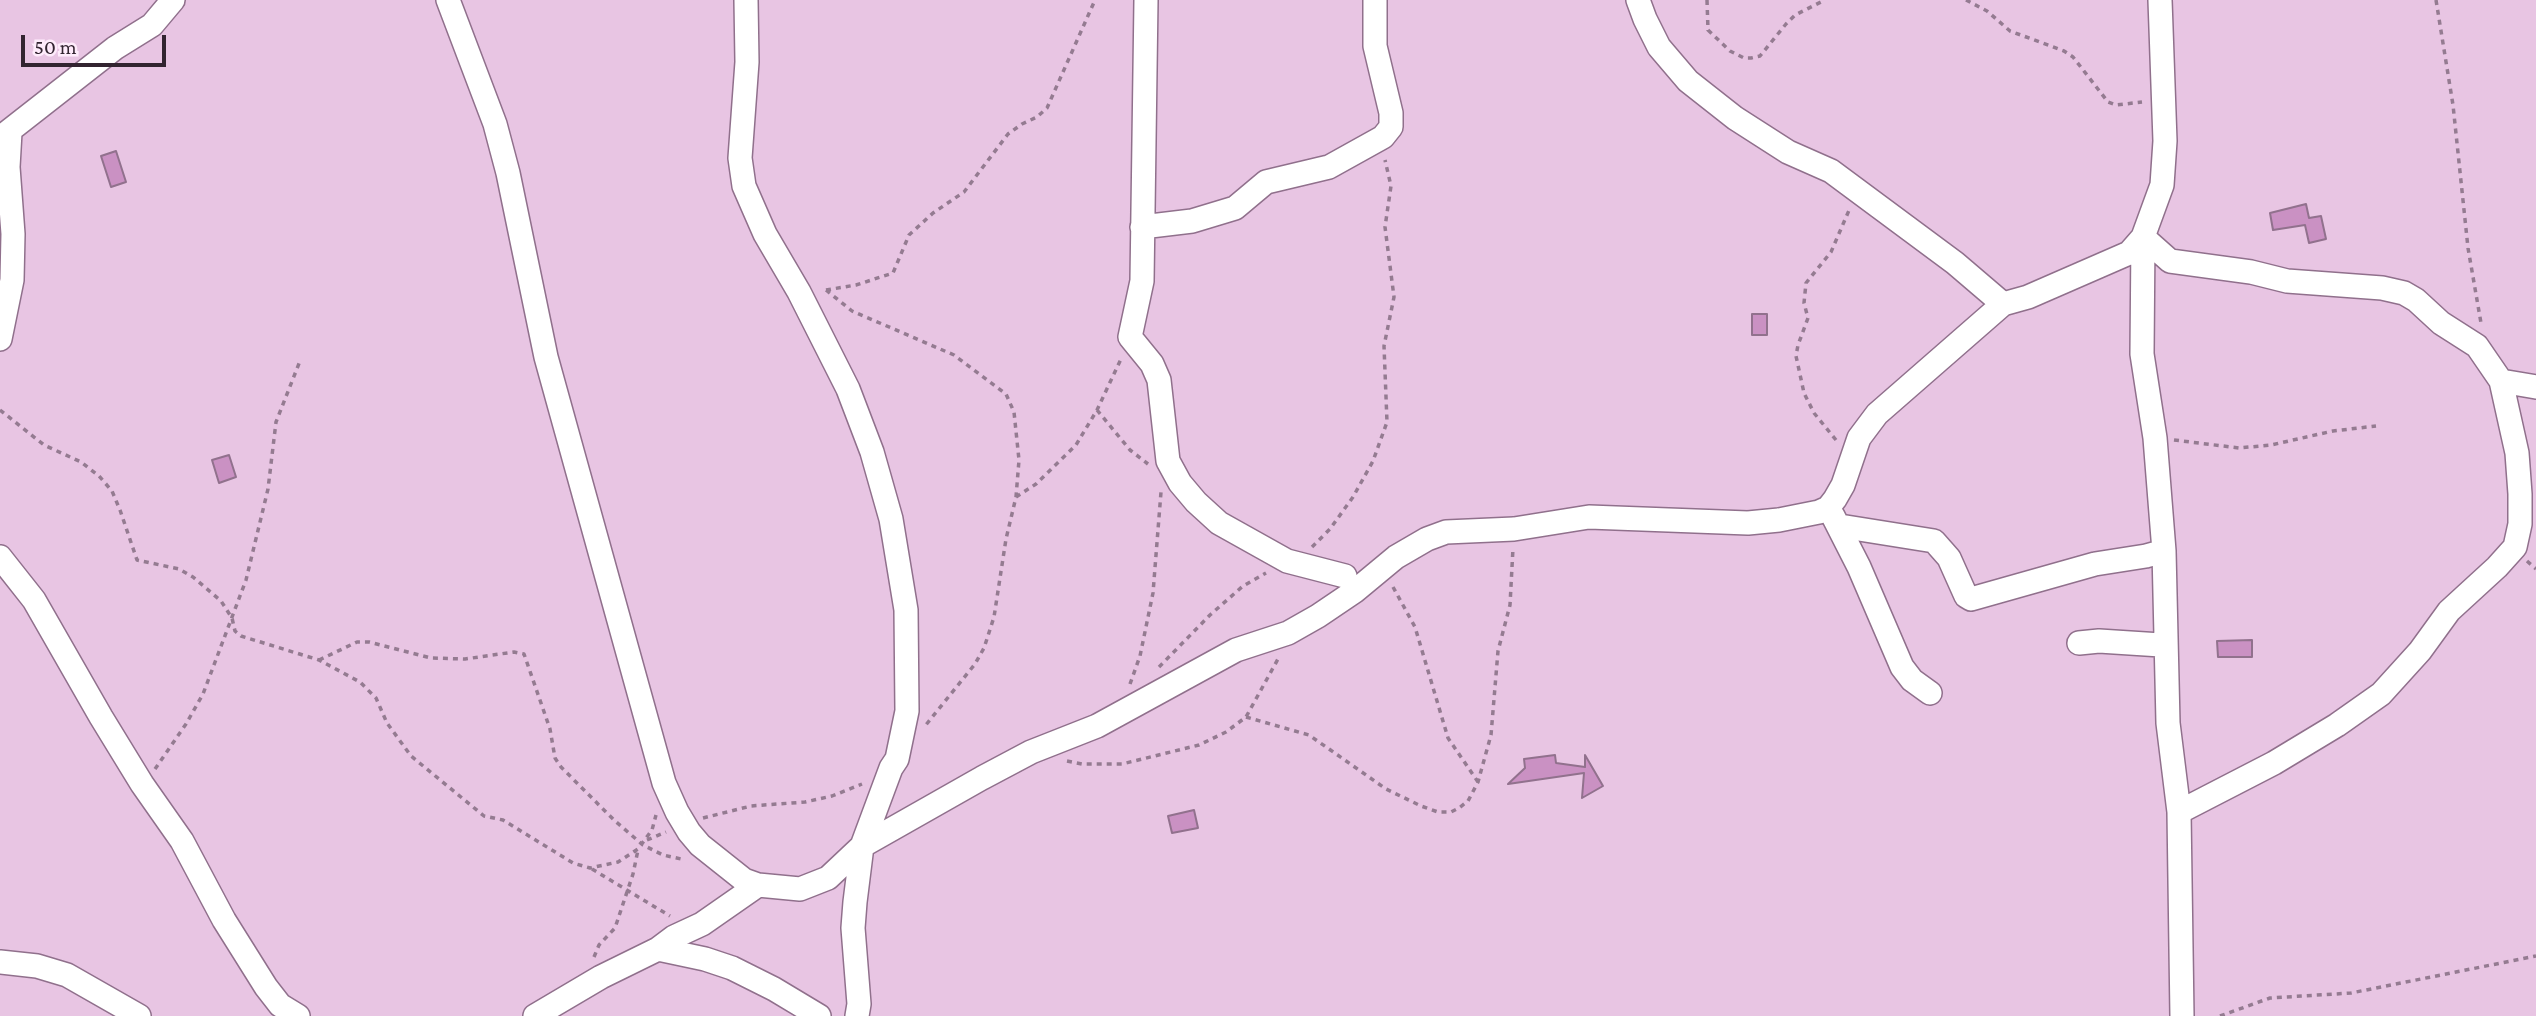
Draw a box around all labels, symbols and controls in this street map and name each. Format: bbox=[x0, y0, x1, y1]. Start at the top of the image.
scale bar bbox=[24, 21, 170, 65]
text: 50 m bbox=[34, 35, 77, 59]

